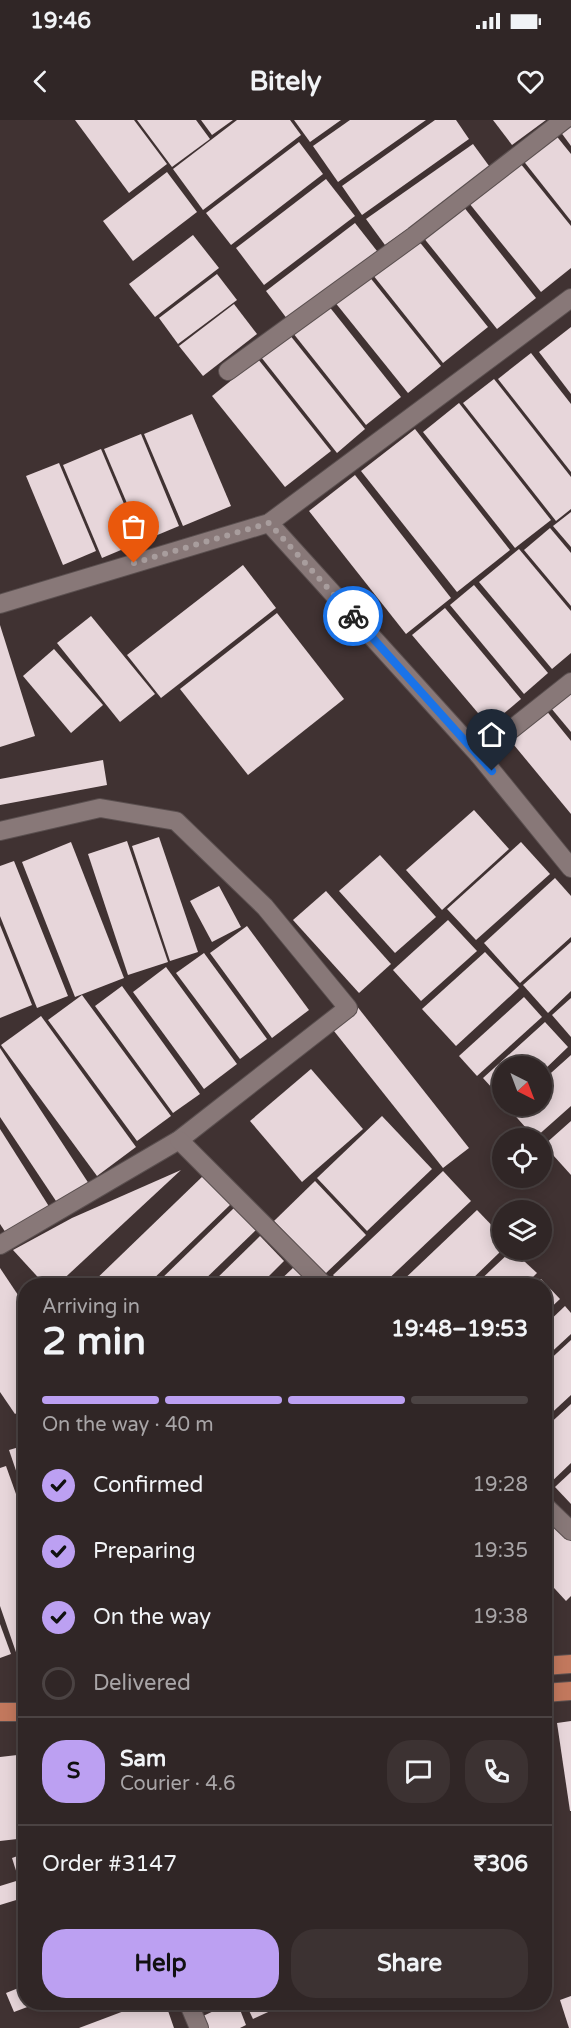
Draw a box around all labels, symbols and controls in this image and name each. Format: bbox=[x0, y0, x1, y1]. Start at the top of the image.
text: 19:46 bbox=[30, 8, 91, 34]
icon: back bbox=[24, 65, 57, 98]
text: Bitely bbox=[250, 65, 321, 98]
icon: heart bbox=[514, 65, 547, 98]
pin bbox=[108, 501, 159, 563]
icon: bag bbox=[117, 510, 150, 543]
courier bbox=[323, 586, 383, 646]
icon: bike bbox=[337, 600, 370, 633]
pin bbox=[466, 709, 517, 771]
icon: home bbox=[475, 718, 508, 751]
north arrow bbox=[492, 1056, 552, 1116]
map controls bbox=[492, 1056, 552, 1260]
button: locate bbox=[492, 1128, 552, 1188]
button: layers bbox=[492, 1200, 552, 1260]
text: Arriving in bbox=[42, 1295, 140, 1319]
text: 19:48–19:53 bbox=[391, 1316, 528, 1342]
text: 2 min bbox=[42, 1318, 146, 1365]
text: On the way · 40 m bbox=[42, 1413, 214, 1437]
icon: check bbox=[42, 1469, 75, 1502]
text: Confirmed bbox=[93, 1472, 203, 1498]
text: 19:28 bbox=[473, 1473, 528, 1497]
icon: check bbox=[42, 1535, 75, 1568]
text: Preparing bbox=[93, 1538, 196, 1564]
text: 19:35 bbox=[473, 1539, 528, 1563]
icon: check bbox=[42, 1601, 75, 1634]
text: On the way bbox=[93, 1604, 211, 1630]
text: 19:38 bbox=[473, 1605, 528, 1629]
text: Delivered bbox=[93, 1670, 191, 1696]
button: chat bbox=[387, 1740, 450, 1803]
button: phone bbox=[465, 1740, 528, 1803]
text: Sam bbox=[120, 1746, 166, 1772]
text: S bbox=[67, 1758, 80, 1784]
text: Courier · 4.6 bbox=[120, 1772, 235, 1796]
text: Order #3147 bbox=[42, 1851, 177, 1877]
text: ₹306 bbox=[474, 1851, 528, 1877]
button: Help bbox=[42, 1929, 279, 1998]
button: Share bbox=[291, 1929, 528, 1998]

